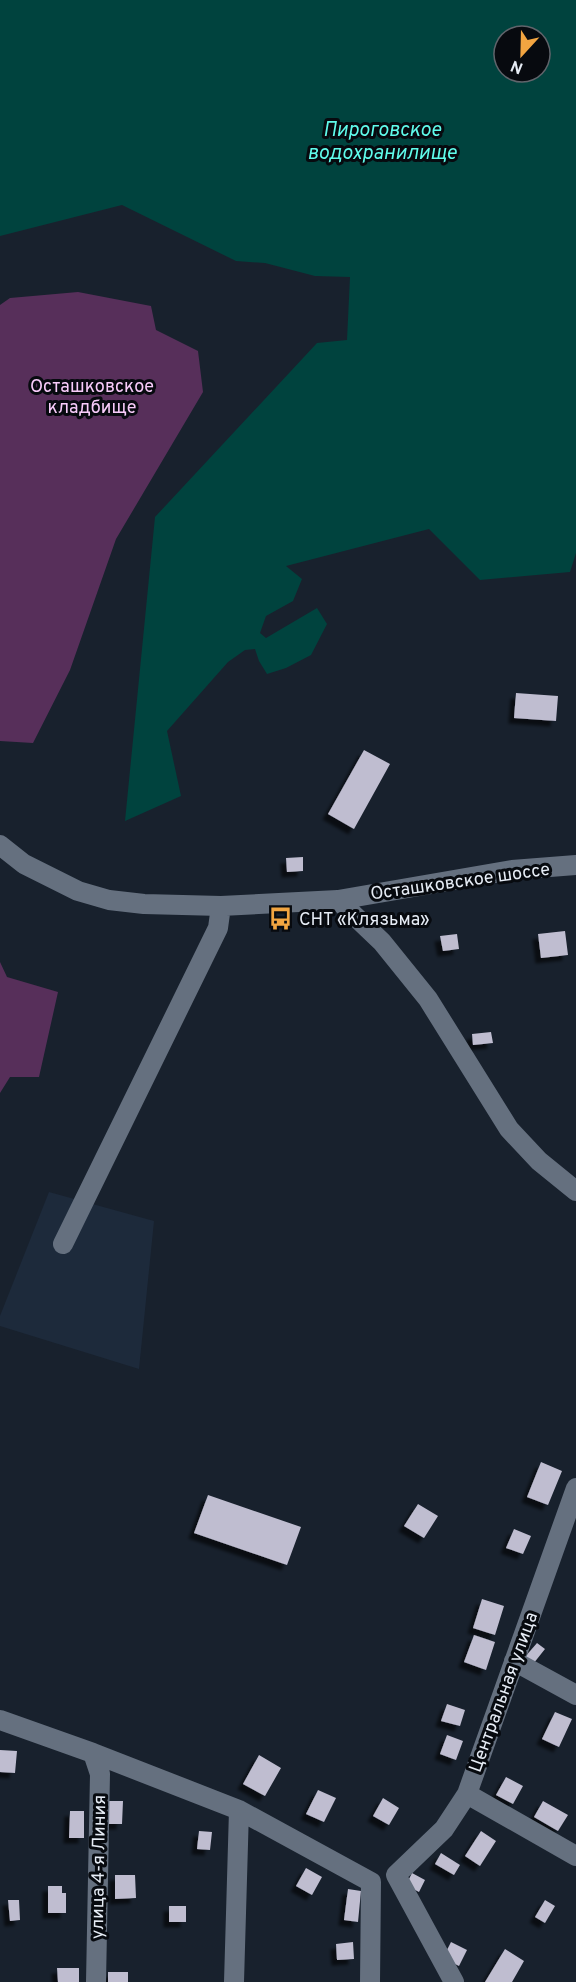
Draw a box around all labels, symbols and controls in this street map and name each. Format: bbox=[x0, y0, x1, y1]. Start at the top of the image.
north arrow bbox=[492, 24, 552, 84]
text: N bbox=[508, 55, 526, 77]
water label: Пироговское водохранилище bbox=[307, 118, 457, 167]
park label: Осташковское кладбище bbox=[30, 376, 154, 420]
street label: Осташковское шоссе bbox=[369, 858, 551, 906]
bus stop icon: СНТ «Клязьма» bbox=[268, 906, 294, 932]
place label: СНТ «Клязьма» bbox=[299, 909, 429, 932]
street label: Центральная улица bbox=[465, 1609, 544, 1776]
street label: улица 4-я Линия bbox=[87, 1795, 112, 1939]

